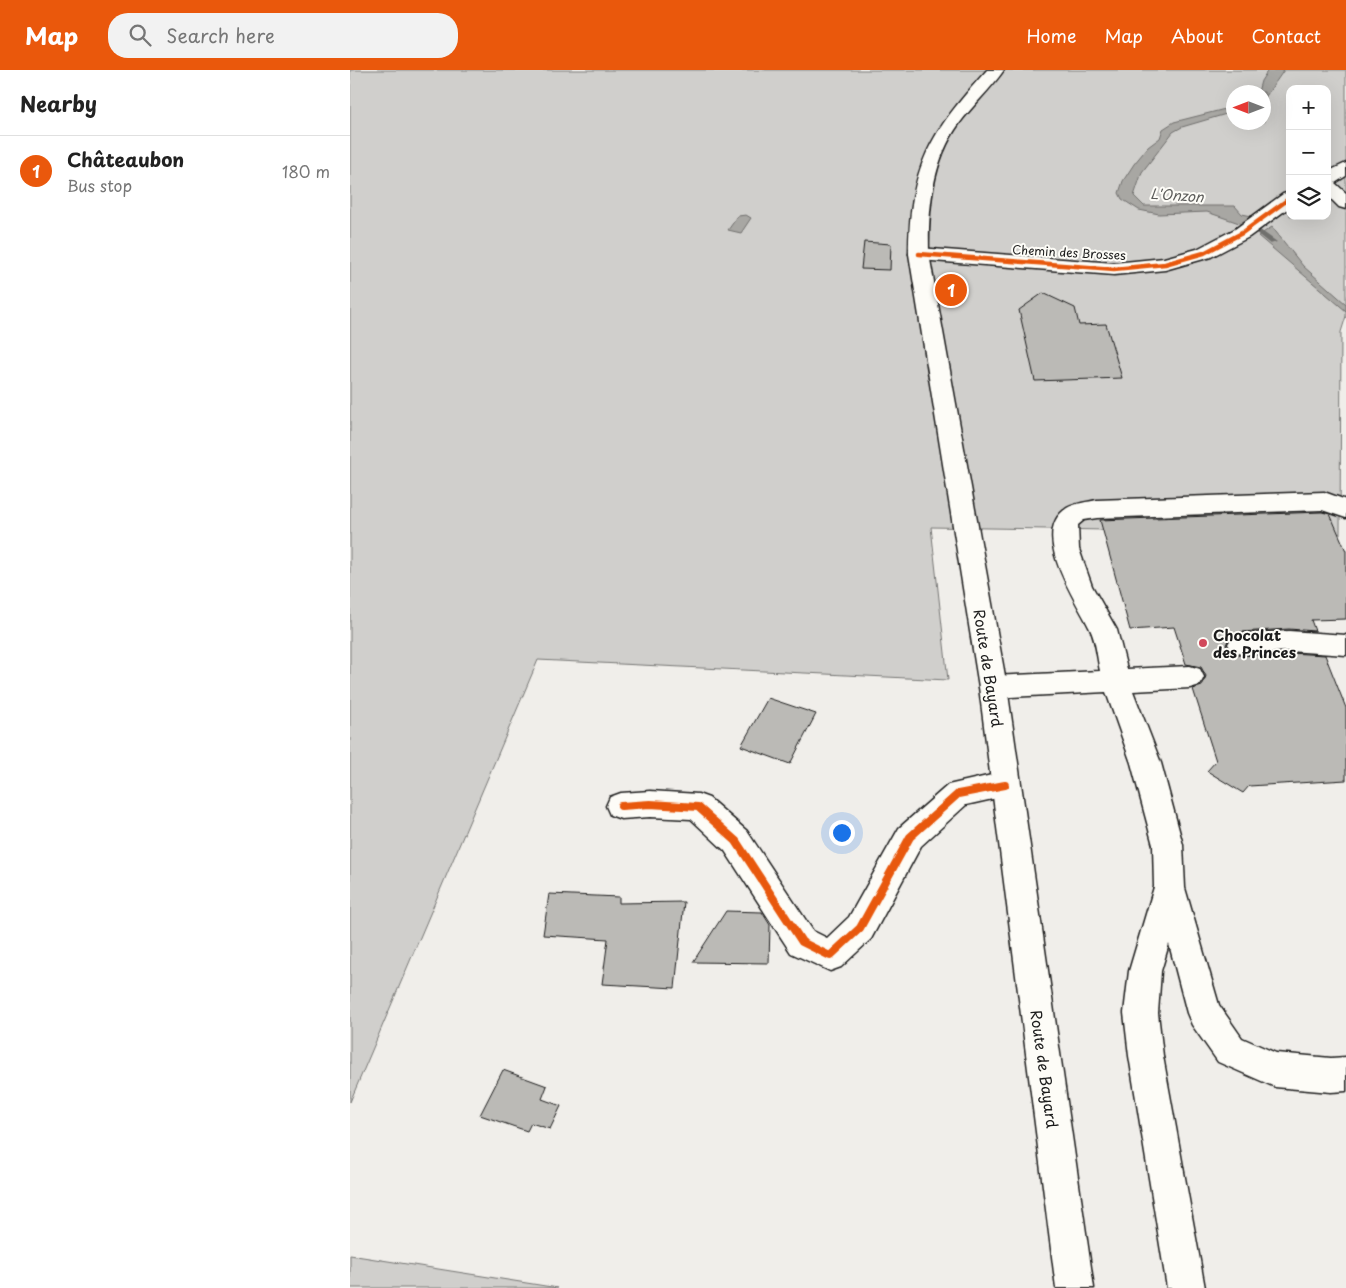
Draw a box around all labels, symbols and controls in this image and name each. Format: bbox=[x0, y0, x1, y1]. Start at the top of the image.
search box bbox=[108, 13, 458, 58]
text: Map bbox=[25, 17, 78, 53]
icon: search bbox=[126, 21, 154, 49]
text: Search here bbox=[166, 21, 275, 49]
text: Home bbox=[1026, 22, 1076, 49]
text: Map bbox=[1104, 22, 1143, 49]
text: About bbox=[1171, 22, 1223, 49]
text: Contact bbox=[1251, 22, 1321, 49]
north arrow bbox=[1226, 85, 1271, 130]
map controls bbox=[1286, 85, 1331, 220]
button: + bbox=[1286, 85, 1331, 130]
text: Nearby bbox=[20, 87, 97, 119]
button: − bbox=[1286, 130, 1331, 175]
text: Châteaubon bbox=[67, 145, 184, 173]
text: 1 bbox=[32, 159, 40, 183]
text: 180 m bbox=[282, 159, 330, 183]
text: Bus stop bbox=[67, 173, 132, 197]
button: layers bbox=[1286, 175, 1331, 220]
water label: L'Onzon bbox=[1150, 183, 1205, 207]
street label: Chemin des Brosses bbox=[1012, 240, 1127, 264]
pin: 1 bbox=[935, 271, 967, 309]
street label: Route de Bayard bbox=[968, 607, 1010, 729]
place label: Chocolat des Princes bbox=[1213, 623, 1296, 663]
marker: Chocolat des Princes bbox=[1197, 637, 1209, 649]
your location bbox=[829, 820, 855, 846]
street label: Route de Bayard bbox=[1025, 1008, 1065, 1130]

